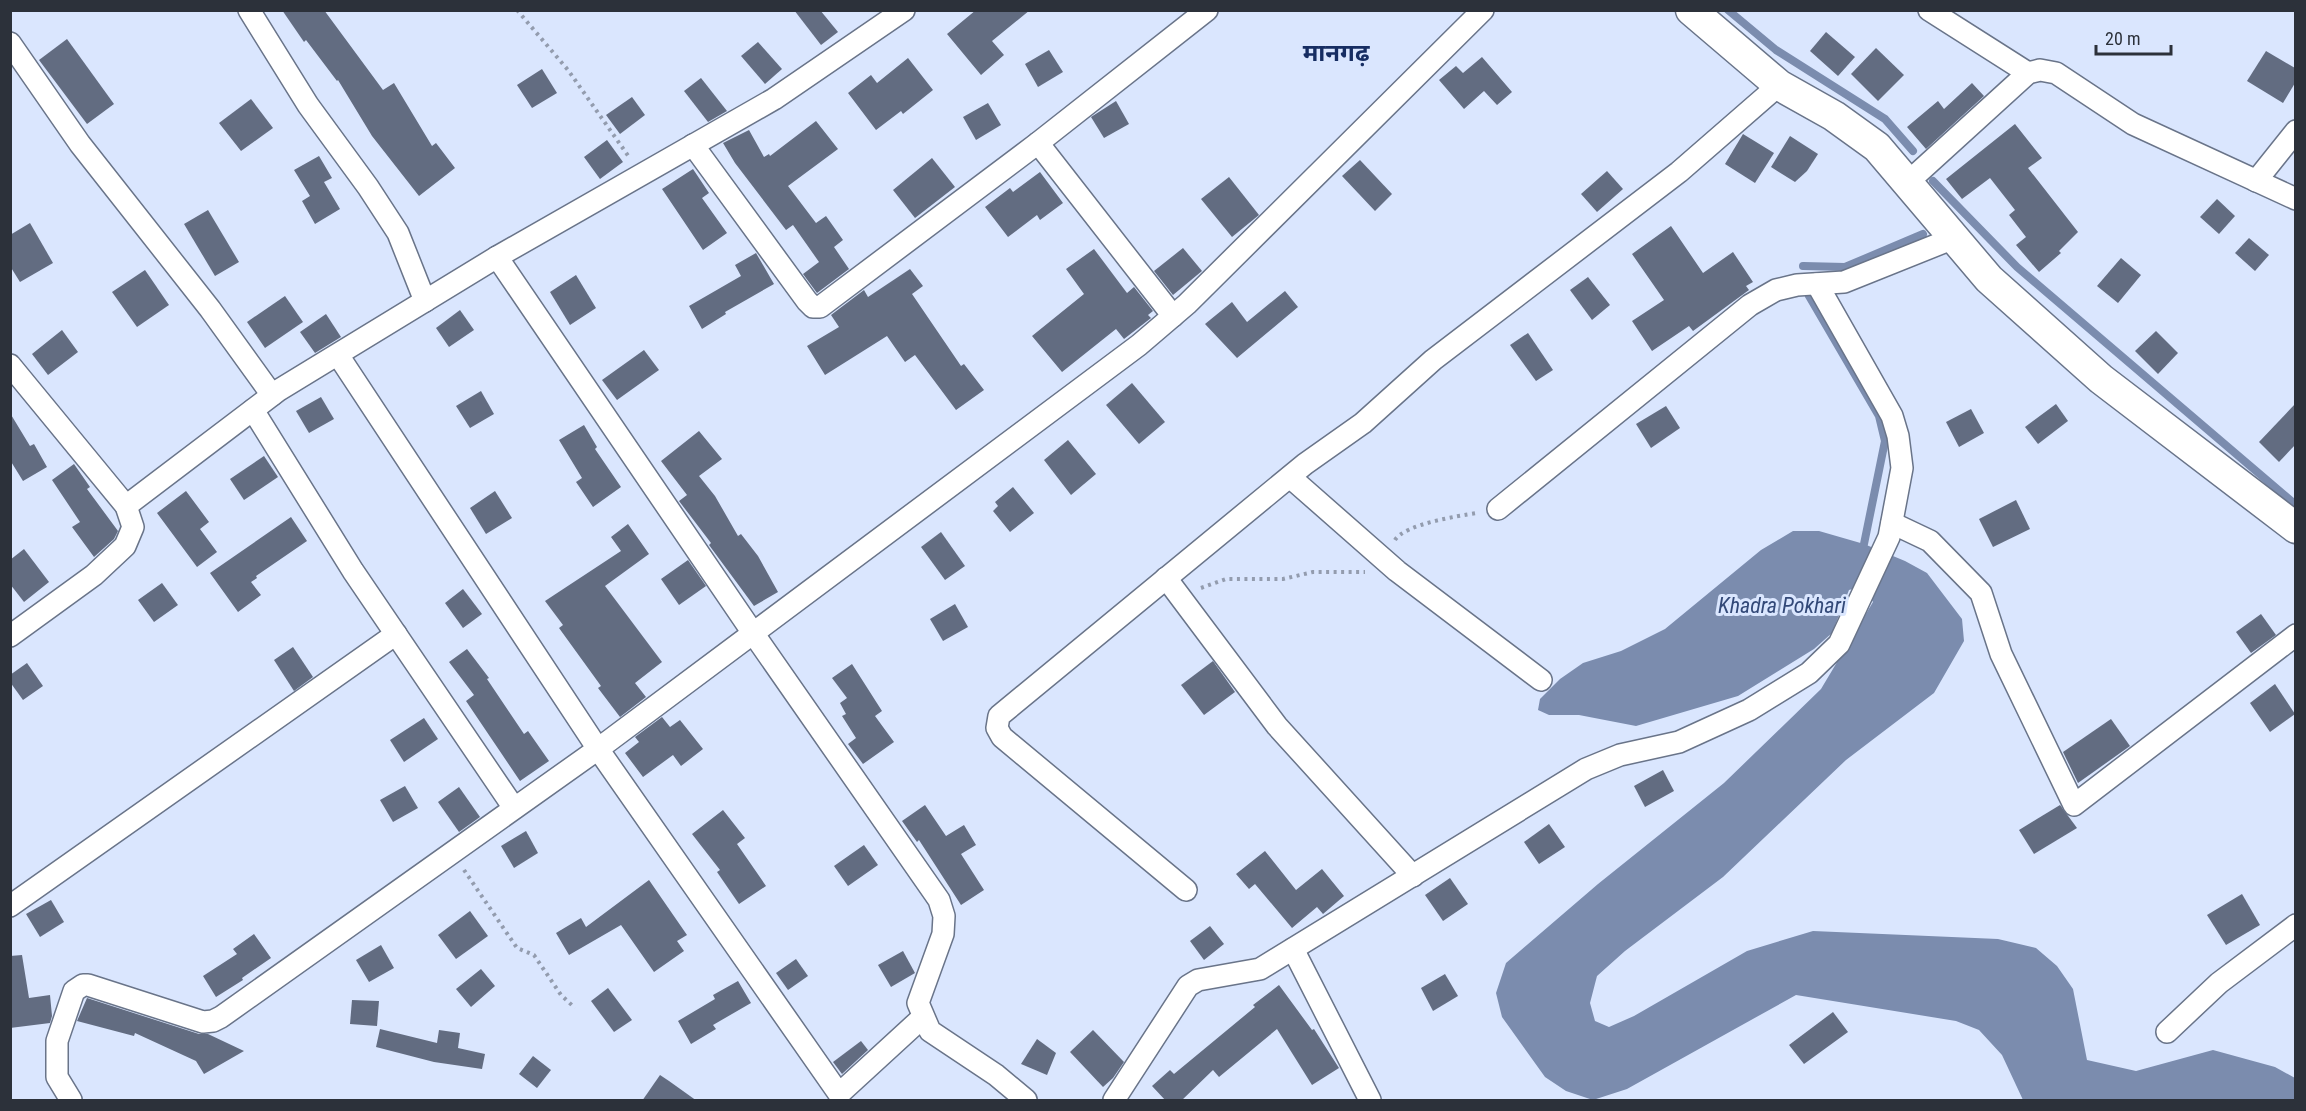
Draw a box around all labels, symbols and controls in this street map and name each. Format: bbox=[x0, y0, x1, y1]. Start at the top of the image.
scale bar bbox=[2096, 18, 2171, 56]
text: 20 m bbox=[2105, 28, 2140, 49]
district label: मानगढ़ bbox=[1303, 39, 1370, 67]
water label: Khadra Pokhari bbox=[1718, 593, 1846, 618]

